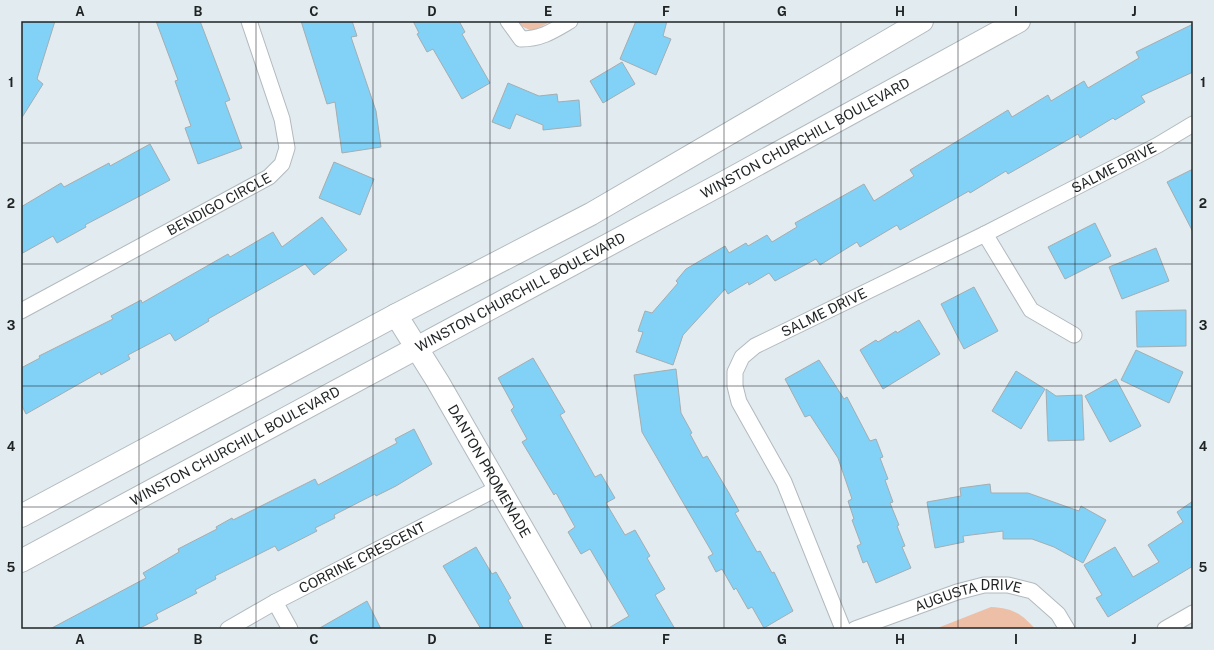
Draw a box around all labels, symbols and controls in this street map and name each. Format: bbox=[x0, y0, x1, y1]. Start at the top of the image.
text: A bbox=[75, 4, 85, 19]
text: B bbox=[194, 4, 203, 19]
text: C bbox=[309, 4, 319, 19]
text: D bbox=[427, 4, 437, 19]
text: E bbox=[544, 4, 552, 19]
text: F bbox=[662, 4, 670, 19]
text: G bbox=[777, 4, 787, 19]
text: H bbox=[895, 4, 905, 19]
text: I bbox=[1014, 4, 1018, 19]
text: J bbox=[1131, 4, 1137, 19]
street label: WINSTON CHURCHILL BOULEVARD bbox=[698, 74, 913, 202]
text: 1 bbox=[8, 75, 14, 90]
text: 1 bbox=[1200, 75, 1206, 90]
street label: SALME DRIVE bbox=[1069, 139, 1159, 196]
street label: BENDIGO CIRCLE bbox=[164, 169, 274, 239]
text: 2 bbox=[7, 196, 15, 211]
text: 2 bbox=[1199, 196, 1207, 211]
street label: WINSTON CHURCHILL BOULEVARD bbox=[413, 229, 628, 355]
street label: SALME DRIVE bbox=[779, 285, 869, 340]
text: 3 bbox=[7, 318, 16, 333]
text: 3 bbox=[1199, 318, 1208, 333]
street label: WINSTON CHURCHILL BOULEVARD bbox=[127, 383, 343, 509]
street label: DANTON PROMENADE bbox=[445, 402, 534, 541]
text: 4 bbox=[7, 439, 16, 454]
text: 4 bbox=[1199, 439, 1208, 454]
street label: CORRINE CRESCENT bbox=[296, 519, 428, 596]
text: 5 bbox=[7, 560, 16, 575]
text: 5 bbox=[1199, 560, 1208, 575]
street label: AUGUSTA DRIVE bbox=[912, 576, 1023, 615]
text: A bbox=[75, 632, 85, 647]
text: B bbox=[194, 632, 203, 647]
text: C bbox=[309, 632, 319, 647]
text: D bbox=[427, 632, 437, 647]
text: E bbox=[544, 632, 552, 647]
text: F bbox=[662, 632, 670, 647]
text: G bbox=[777, 632, 787, 647]
text: H bbox=[895, 632, 905, 647]
text: I bbox=[1014, 632, 1018, 647]
text: J bbox=[1131, 632, 1137, 647]

